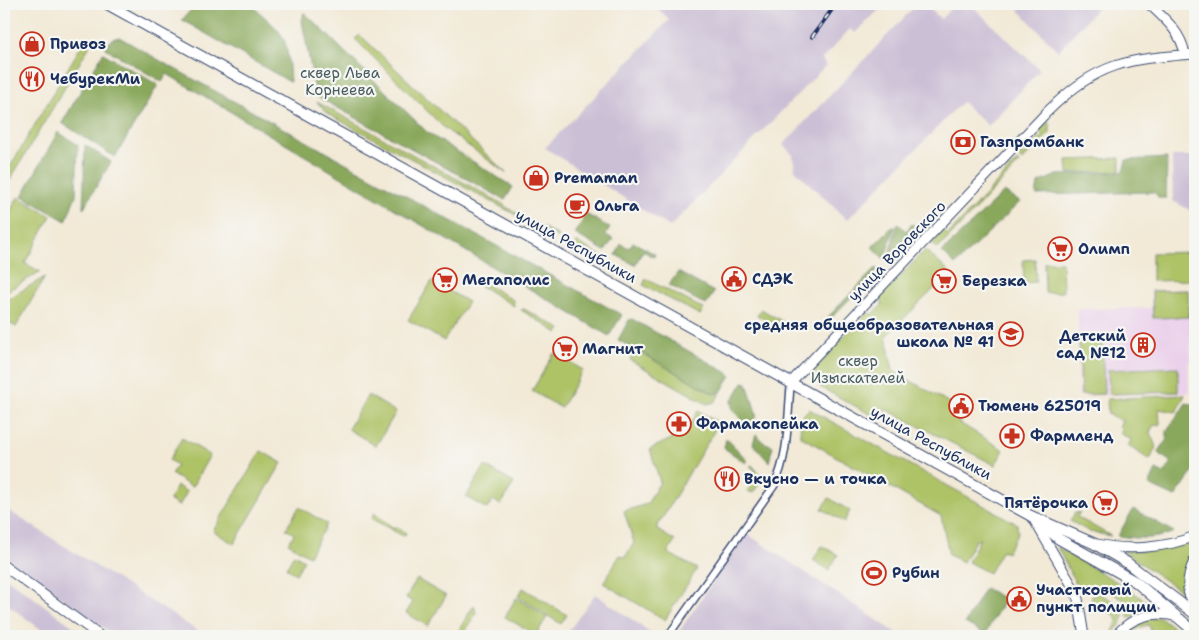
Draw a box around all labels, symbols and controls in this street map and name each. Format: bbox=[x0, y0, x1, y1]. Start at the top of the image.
shop icon: Привоз bbox=[19, 31, 45, 57]
place label: Привоз bbox=[50, 34, 106, 54]
park label: сквер Льва Корнеева bbox=[300, 63, 381, 100]
restaurant icon: ЧебурекМи bbox=[19, 66, 45, 92]
place label: ЧебурекМи bbox=[50, 69, 141, 89]
bank icon: Газпромбанк bbox=[950, 129, 976, 155]
place label: Газпромбанк bbox=[980, 132, 1085, 152]
shop icon: Premaman bbox=[523, 165, 549, 191]
place label: Premaman bbox=[554, 168, 638, 188]
cafe icon: Ольга bbox=[564, 193, 590, 219]
place label: Ольга bbox=[594, 196, 640, 216]
street label: улица Воровского bbox=[844, 196, 950, 306]
street label: улица Республики bbox=[512, 204, 640, 288]
supermarket icon: Олимп bbox=[1047, 236, 1073, 262]
place label: Олимп bbox=[1078, 239, 1130, 259]
public building icon: СДЭК bbox=[721, 266, 747, 292]
supermarket icon: Мегаполис bbox=[432, 267, 458, 293]
supermarket icon: Березка bbox=[931, 268, 957, 294]
place label: СДЭК bbox=[752, 269, 794, 289]
place label: Мегаполис bbox=[462, 270, 550, 290]
place label: Березка bbox=[962, 271, 1028, 291]
place label: средняя общеобразовательная школа № 41 bbox=[744, 315, 994, 352]
school or university icon: средняя общеобразовательная школа № 41 bbox=[998, 321, 1024, 347]
place label: Детский сад №12 bbox=[1056, 326, 1127, 363]
building icon: Детский сад №12 bbox=[1130, 332, 1156, 358]
supermarket icon: Магнит bbox=[552, 336, 578, 362]
place label: Магнит bbox=[582, 339, 643, 359]
park label: сквер Изыскателей bbox=[811, 351, 905, 388]
public building icon: Тюмень 625019 bbox=[948, 393, 974, 419]
place label: Тюмень 625019 bbox=[978, 396, 1101, 416]
street label: улица Республики bbox=[867, 401, 995, 485]
pharmacy icon: Фармакопейка bbox=[666, 411, 692, 437]
place label: Фармакопейка bbox=[696, 414, 819, 434]
pharmacy icon: Фармленд bbox=[999, 423, 1025, 449]
place label: Фармленд bbox=[1030, 426, 1114, 446]
restaurant icon: Вкусно — и точка bbox=[714, 466, 740, 492]
place label: Вкусно — и точка bbox=[744, 469, 887, 489]
supermarket icon: Пятёрочка bbox=[1092, 490, 1118, 516]
place label: Пятёрочка bbox=[1004, 493, 1089, 513]
sports icon: Рубин bbox=[861, 560, 887, 586]
place label: Рубин bbox=[892, 563, 940, 583]
place label: Участковый пункт полиции bbox=[1036, 580, 1157, 617]
public building icon: Участковый пункт полиции bbox=[1006, 586, 1032, 612]

